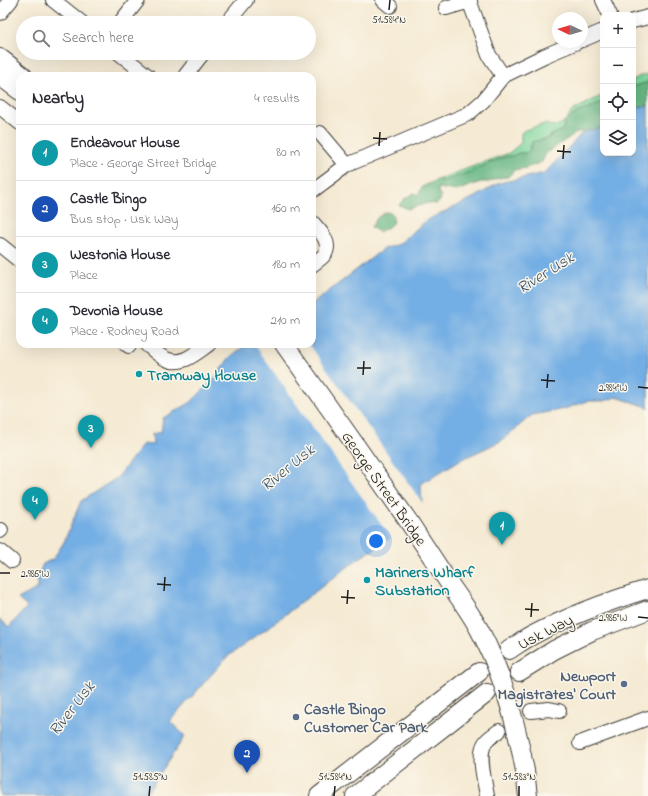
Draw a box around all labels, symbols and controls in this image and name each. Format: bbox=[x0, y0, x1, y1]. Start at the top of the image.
north arrow bbox=[552, 12, 588, 48]
map controls bbox=[600, 12, 636, 156]
button: + bbox=[600, 12, 636, 48]
text: 51.584°N bbox=[372, 13, 406, 28]
search box bbox=[16, 16, 316, 60]
icon: search bbox=[30, 27, 52, 49]
text: Search here bbox=[62, 27, 134, 49]
button: − bbox=[600, 48, 636, 84]
button: locate bbox=[600, 84, 636, 120]
text: Nearby bbox=[32, 86, 84, 111]
text: 4 results bbox=[254, 89, 300, 108]
button: layers bbox=[600, 120, 636, 156]
text: Endeavour House bbox=[70, 132, 180, 154]
text: 1 bbox=[43, 143, 47, 162]
text: 80 m bbox=[276, 143, 300, 162]
text: Place · George Street Bridge bbox=[70, 154, 217, 173]
text: Castle Bingo bbox=[70, 188, 147, 210]
text: 2 bbox=[42, 199, 48, 218]
text: 160 m bbox=[271, 199, 300, 218]
text: Bus stop · Usk Way bbox=[70, 210, 178, 229]
text: Westonia House bbox=[70, 244, 170, 266]
water label: River Usk bbox=[512, 245, 581, 301]
text: 3 bbox=[42, 255, 48, 274]
text: 180 m bbox=[272, 255, 300, 274]
text: Place bbox=[70, 266, 98, 285]
text: Devonia House bbox=[70, 300, 163, 322]
text: 4 bbox=[42, 311, 48, 330]
text: 210 m bbox=[270, 311, 300, 330]
text: Place · Rodney Road bbox=[70, 322, 179, 341]
place label: Tramway House bbox=[147, 364, 257, 389]
marker: Tramway House bbox=[134, 369, 144, 379]
text: 2.984°W bbox=[599, 381, 627, 396]
pin: 3 bbox=[78, 415, 104, 448]
street label: George Street Bridge bbox=[335, 427, 432, 552]
water label: River Usk bbox=[255, 437, 322, 498]
pin: 4 bbox=[22, 487, 48, 520]
pin: 1 bbox=[489, 512, 515, 545]
your location bbox=[366, 531, 386, 551]
place label: Mariners Wharf Substation bbox=[375, 561, 475, 603]
text: 2.986°W bbox=[21, 567, 50, 582]
marker: Mariners Wharf Substation bbox=[362, 575, 372, 585]
street label: Usk Way bbox=[514, 609, 578, 657]
text: 2.986°W bbox=[599, 611, 628, 626]
place label: Newport Magistrates' Court bbox=[498, 665, 617, 708]
water label: River Usk bbox=[43, 675, 103, 742]
marker: Newport Magistrates' Court bbox=[619, 679, 629, 689]
place label: Castle Bingo Customer Car Park bbox=[304, 698, 429, 740]
marker: Castle Bingo Customer Car Park bbox=[291, 712, 301, 722]
pin: 2 bbox=[234, 740, 260, 773]
text: 51.585°N bbox=[132, 770, 168, 785]
text: 51.584°N bbox=[318, 770, 352, 785]
text: 51.583°N bbox=[502, 770, 536, 785]

